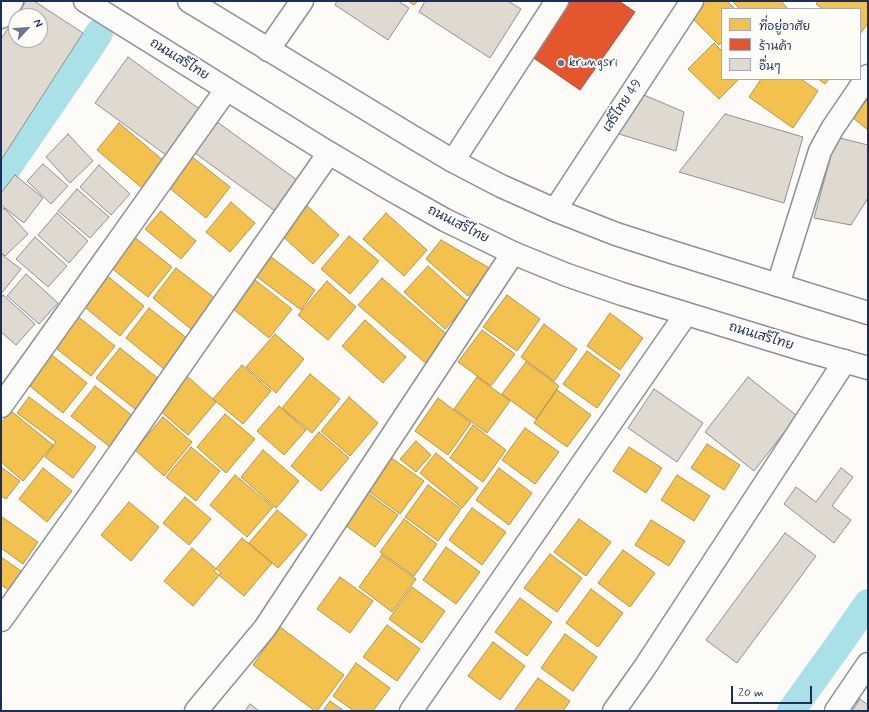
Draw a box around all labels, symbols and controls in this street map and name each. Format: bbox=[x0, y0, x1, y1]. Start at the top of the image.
north arrow bbox=[8, 8, 48, 48]
legend bbox=[721, 8, 861, 80]
text: N bbox=[30, 17, 46, 30]
text: ที่อยู่อาศัย bbox=[759, 19, 810, 35]
street label: ถนนเสรีไทย bbox=[146, 36, 212, 84]
text: ร้านค้า bbox=[759, 39, 792, 55]
place label: krungsri bbox=[569, 55, 618, 71]
marker: krungsri bbox=[556, 58, 566, 68]
text: อื่นๆ bbox=[759, 59, 781, 75]
street label: เสรีไทย 49 bbox=[600, 77, 646, 135]
street label: ถนนเสรีไทย bbox=[425, 203, 491, 247]
street label: ถนนเสรีไทย bbox=[727, 320, 795, 354]
scale bar bbox=[733, 678, 814, 704]
text: 20 m bbox=[738, 685, 764, 701]

